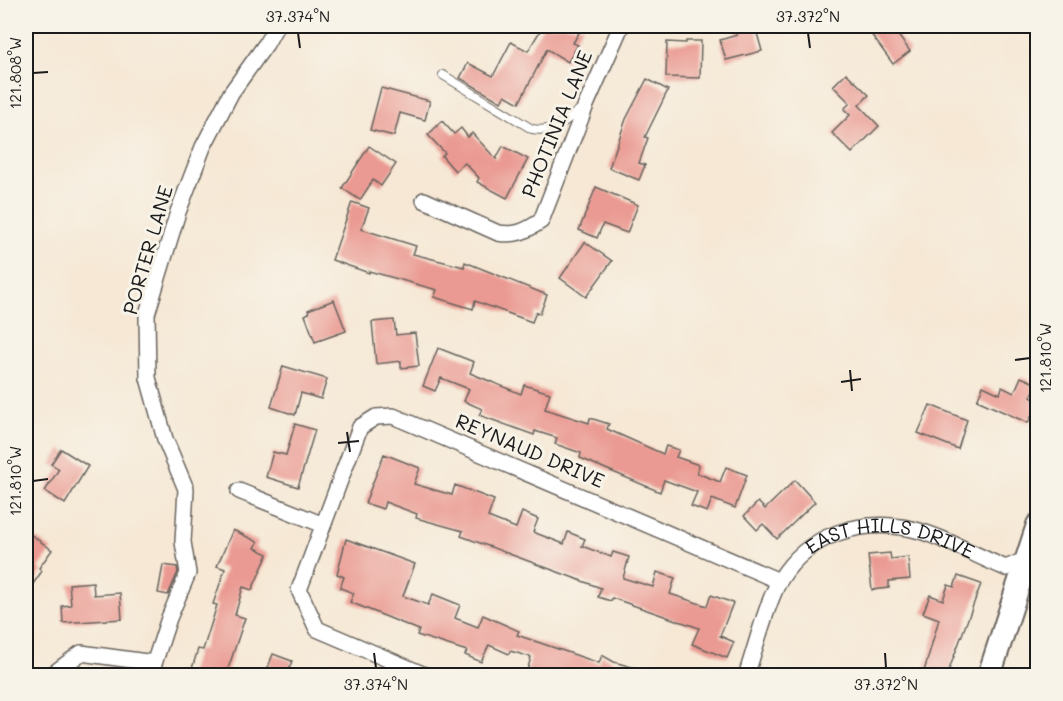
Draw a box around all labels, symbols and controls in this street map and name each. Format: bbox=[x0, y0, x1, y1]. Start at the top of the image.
text: 37.374°N bbox=[266, 6, 330, 26]
text: 37.372°N bbox=[776, 6, 840, 26]
text: 121.808°W bbox=[5, 37, 25, 109]
street label: PHOTINIA LANE bbox=[515, 46, 597, 201]
street label: PORTER LANE bbox=[116, 182, 178, 317]
text: 121.810°W bbox=[1035, 323, 1055, 393]
street label: REYNAUD DRIVE bbox=[452, 407, 609, 493]
text: 121.810°W bbox=[5, 446, 25, 516]
text: EAST HILLS DRIVE bbox=[799, 512, 979, 564]
street label: EAST HILLS DRIVE bbox=[802, 543, 978, 571]
text: 37.374°N bbox=[344, 674, 408, 694]
text: 37.372°N bbox=[854, 674, 918, 694]

